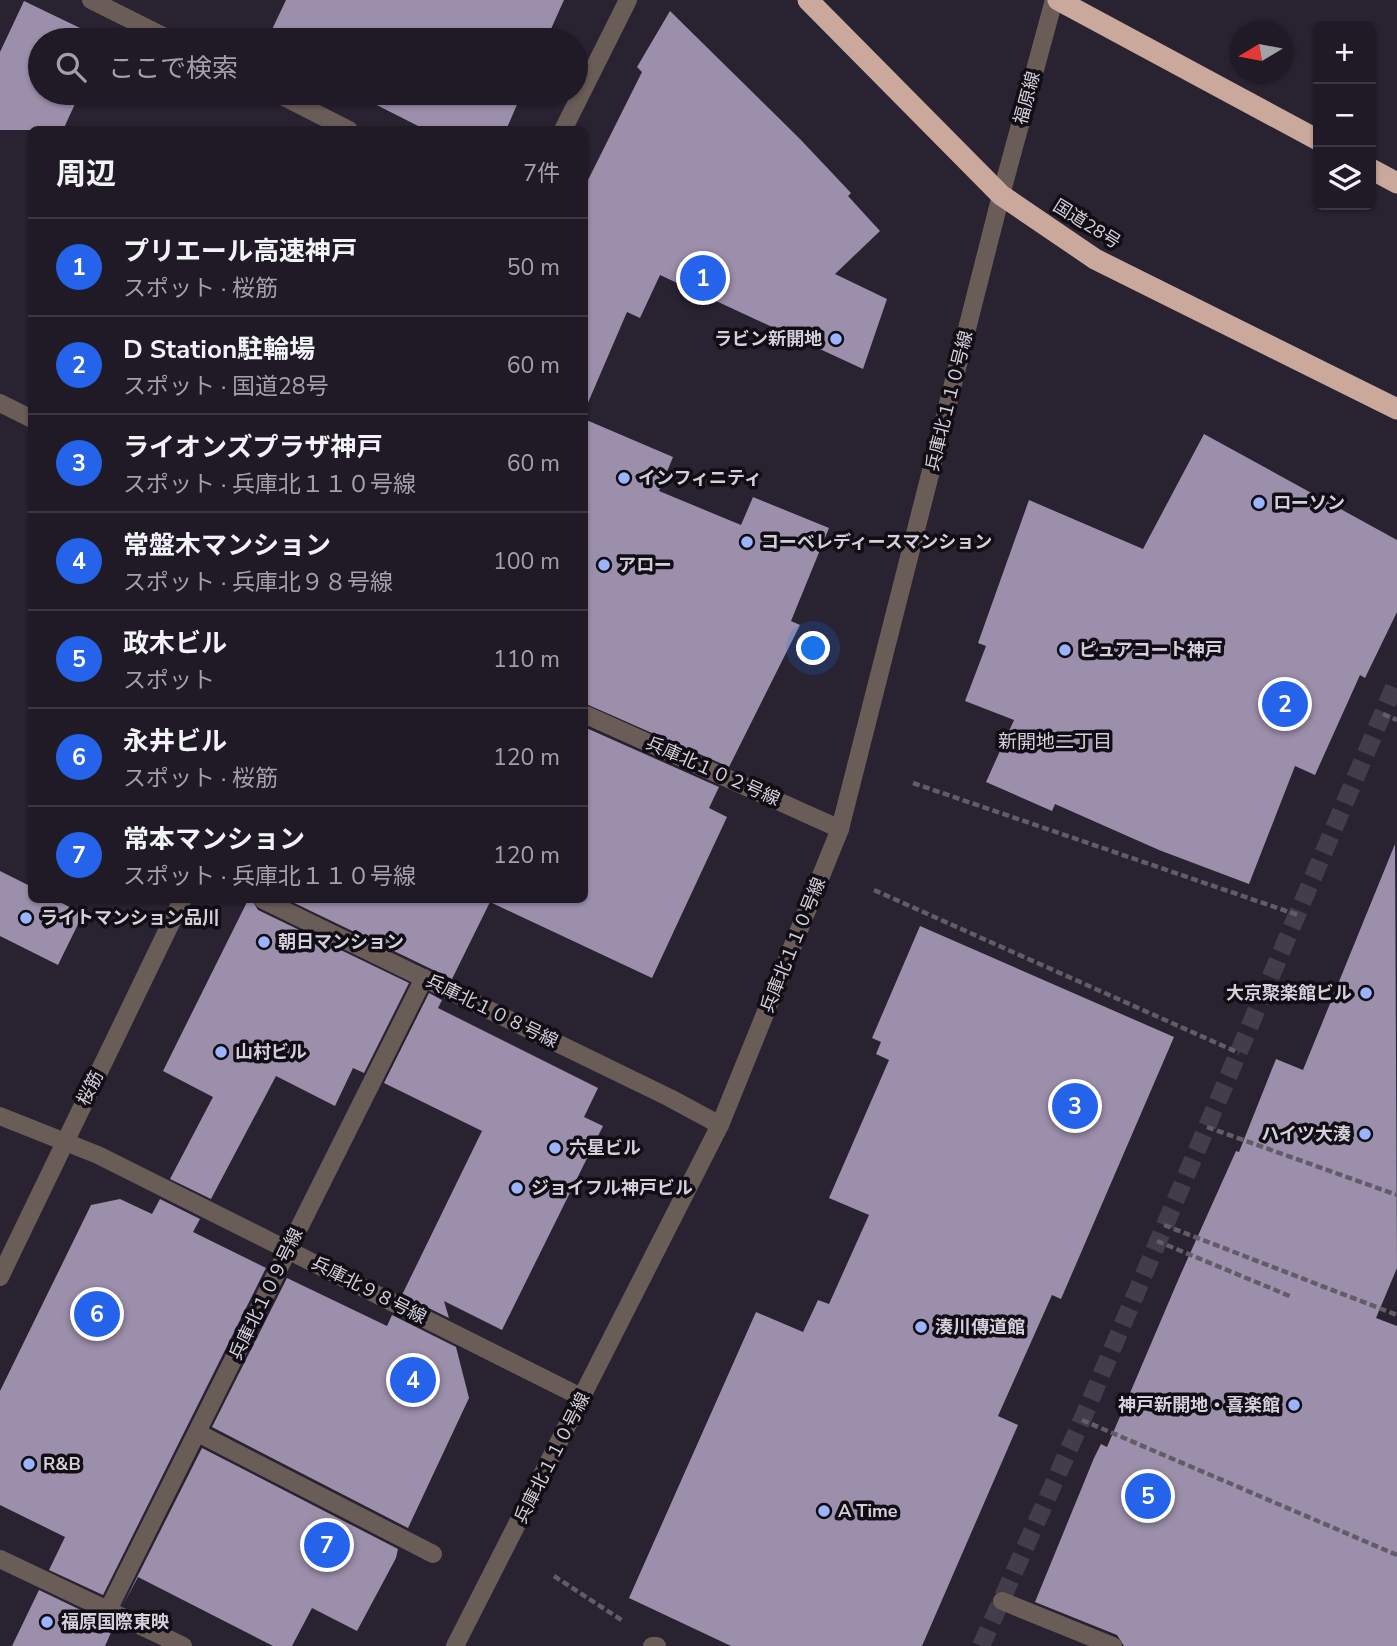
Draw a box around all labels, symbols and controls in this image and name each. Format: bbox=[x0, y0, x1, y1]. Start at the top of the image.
north arrow bbox=[1229, 21, 1292, 84]
map controls bbox=[1313, 21, 1376, 210]
button: + bbox=[1313, 21, 1376, 84]
search box bbox=[28, 28, 588, 105]
icon: search bbox=[52, 48, 90, 86]
text: ここで検索 bbox=[108, 51, 238, 86]
street label: 福原線 bbox=[1008, 69, 1046, 127]
button: − bbox=[1313, 84, 1376, 147]
button: layers bbox=[1313, 147, 1376, 210]
text: 周辺 bbox=[56, 154, 116, 195]
text: 7件 bbox=[523, 158, 560, 189]
street label: 国道28号 bbox=[1049, 194, 1125, 254]
text: プリエール高速神戸 bbox=[123, 234, 357, 269]
text: 1 bbox=[72, 252, 86, 283]
text: 50 m bbox=[507, 252, 560, 283]
pin: 1 bbox=[680, 252, 726, 304]
text: スポット · 桜筋 bbox=[123, 273, 278, 304]
place label: ラビン新開地 bbox=[714, 327, 822, 351]
street label: 兵庫北１１０号線 bbox=[920, 328, 978, 474]
marker: ラビン新開地 bbox=[828, 331, 844, 347]
text: D Station駐輪場 bbox=[123, 332, 315, 367]
text: 2 bbox=[72, 350, 86, 381]
text: 60 m bbox=[507, 350, 560, 381]
text: スポット · 国道28号 bbox=[123, 371, 329, 402]
text: ライオンズプラザ神戸 bbox=[123, 430, 382, 465]
text: 3 bbox=[72, 448, 86, 479]
text: 60 m bbox=[507, 448, 560, 479]
place label: インフィニティ bbox=[638, 466, 762, 490]
text: スポット · 兵庫北１１０号線 bbox=[123, 469, 416, 500]
marker: インフィニティ bbox=[616, 470, 632, 486]
place label: ローソン bbox=[1273, 491, 1345, 515]
marker: ローソン bbox=[1251, 495, 1267, 511]
text: 常盤木マンション bbox=[123, 528, 331, 563]
place label: コーベレディースマンション bbox=[761, 530, 992, 554]
marker: コーベレディースマンション bbox=[739, 534, 755, 550]
text: 4 bbox=[72, 546, 86, 577]
text: 100 m bbox=[493, 546, 560, 577]
place label: アロー bbox=[618, 553, 672, 577]
marker: アロー bbox=[596, 557, 612, 573]
text: スポット · 兵庫北９８号線 bbox=[123, 567, 393, 598]
text: 政木ビル bbox=[123, 626, 227, 661]
your location bbox=[796, 631, 830, 665]
place label: ピュアコート神戸 bbox=[1079, 638, 1223, 662]
marker: ピュアコート神戸 bbox=[1057, 642, 1073, 658]
text: 5 bbox=[72, 644, 86, 675]
text: 110 m bbox=[493, 644, 560, 675]
text: スポット bbox=[123, 665, 215, 696]
pin: 2 bbox=[1262, 678, 1308, 730]
text: 永井ビル bbox=[123, 724, 227, 759]
district label: 新開地二丁目 bbox=[998, 729, 1112, 755]
street label: 兵庫北１０２号線 bbox=[642, 731, 784, 811]
text: 6 bbox=[72, 742, 86, 773]
text: 120 m bbox=[493, 742, 560, 773]
text: スポット · 桜筋 bbox=[123, 763, 278, 794]
text: 常本マンション bbox=[123, 822, 305, 857]
text: 7 bbox=[72, 840, 86, 871]
text: 120 m bbox=[493, 840, 560, 871]
text: スポット · 兵庫北１１０号線 bbox=[123, 861, 416, 892]
street label: 兵庫北１１０号線 bbox=[755, 874, 831, 1016]
place label: ライトマンション品川 bbox=[40, 906, 220, 930]
marker: ライトマンション品川 bbox=[18, 910, 34, 926]
place label: 朝日マンション bbox=[278, 930, 404, 954]
marker: 朝日マンション bbox=[256, 934, 272, 950]
street label: 兵庫北１０８号線 bbox=[422, 969, 562, 1053]
place label: 大京聚楽館ビル bbox=[1226, 981, 1352, 1005]
marker: 大京聚楽館ビル bbox=[1358, 985, 1374, 1001]
place label: 山村ビル bbox=[235, 1040, 307, 1064]
marker: 山村ビル bbox=[213, 1044, 229, 1060]
street label: 桜筋 bbox=[71, 1067, 109, 1109]
pin: 3 bbox=[1052, 1080, 1098, 1132]
place label: ハイツ大湊 bbox=[1261, 1122, 1351, 1146]
marker: ハイツ大湊 bbox=[1357, 1126, 1373, 1142]
place label: 六星ビル bbox=[569, 1136, 641, 1160]
marker: 六星ビル bbox=[547, 1140, 563, 1156]
place label: ジョイフル神戸ビル bbox=[531, 1176, 693, 1200]
marker: ジョイフル神戸ビル bbox=[509, 1180, 525, 1196]
street label: 兵庫北１０９号線 bbox=[224, 1224, 308, 1364]
street label: 兵庫北９８号線 bbox=[307, 1251, 431, 1329]
pin: 6 bbox=[74, 1288, 120, 1340]
place label: 湊川傳道館 bbox=[935, 1315, 1025, 1339]
marker: 湊川傳道館 bbox=[913, 1319, 929, 1335]
pin: 4 bbox=[390, 1354, 436, 1406]
street label: 兵庫北１１０号線 bbox=[509, 1388, 595, 1528]
place label: 神戸新開地・喜楽館 bbox=[1118, 1393, 1280, 1417]
marker: 神戸新開地・喜楽館 bbox=[1286, 1397, 1302, 1413]
place label: R&B bbox=[43, 1452, 81, 1476]
marker: R&B bbox=[21, 1456, 37, 1472]
pin: 5 bbox=[1125, 1470, 1171, 1522]
place label: A Time bbox=[838, 1499, 898, 1523]
marker: A Time bbox=[816, 1503, 832, 1519]
pin: 7 bbox=[304, 1519, 350, 1571]
place label: 福原国際東映 bbox=[61, 1610, 169, 1634]
marker: 福原国際東映 bbox=[39, 1614, 55, 1630]

